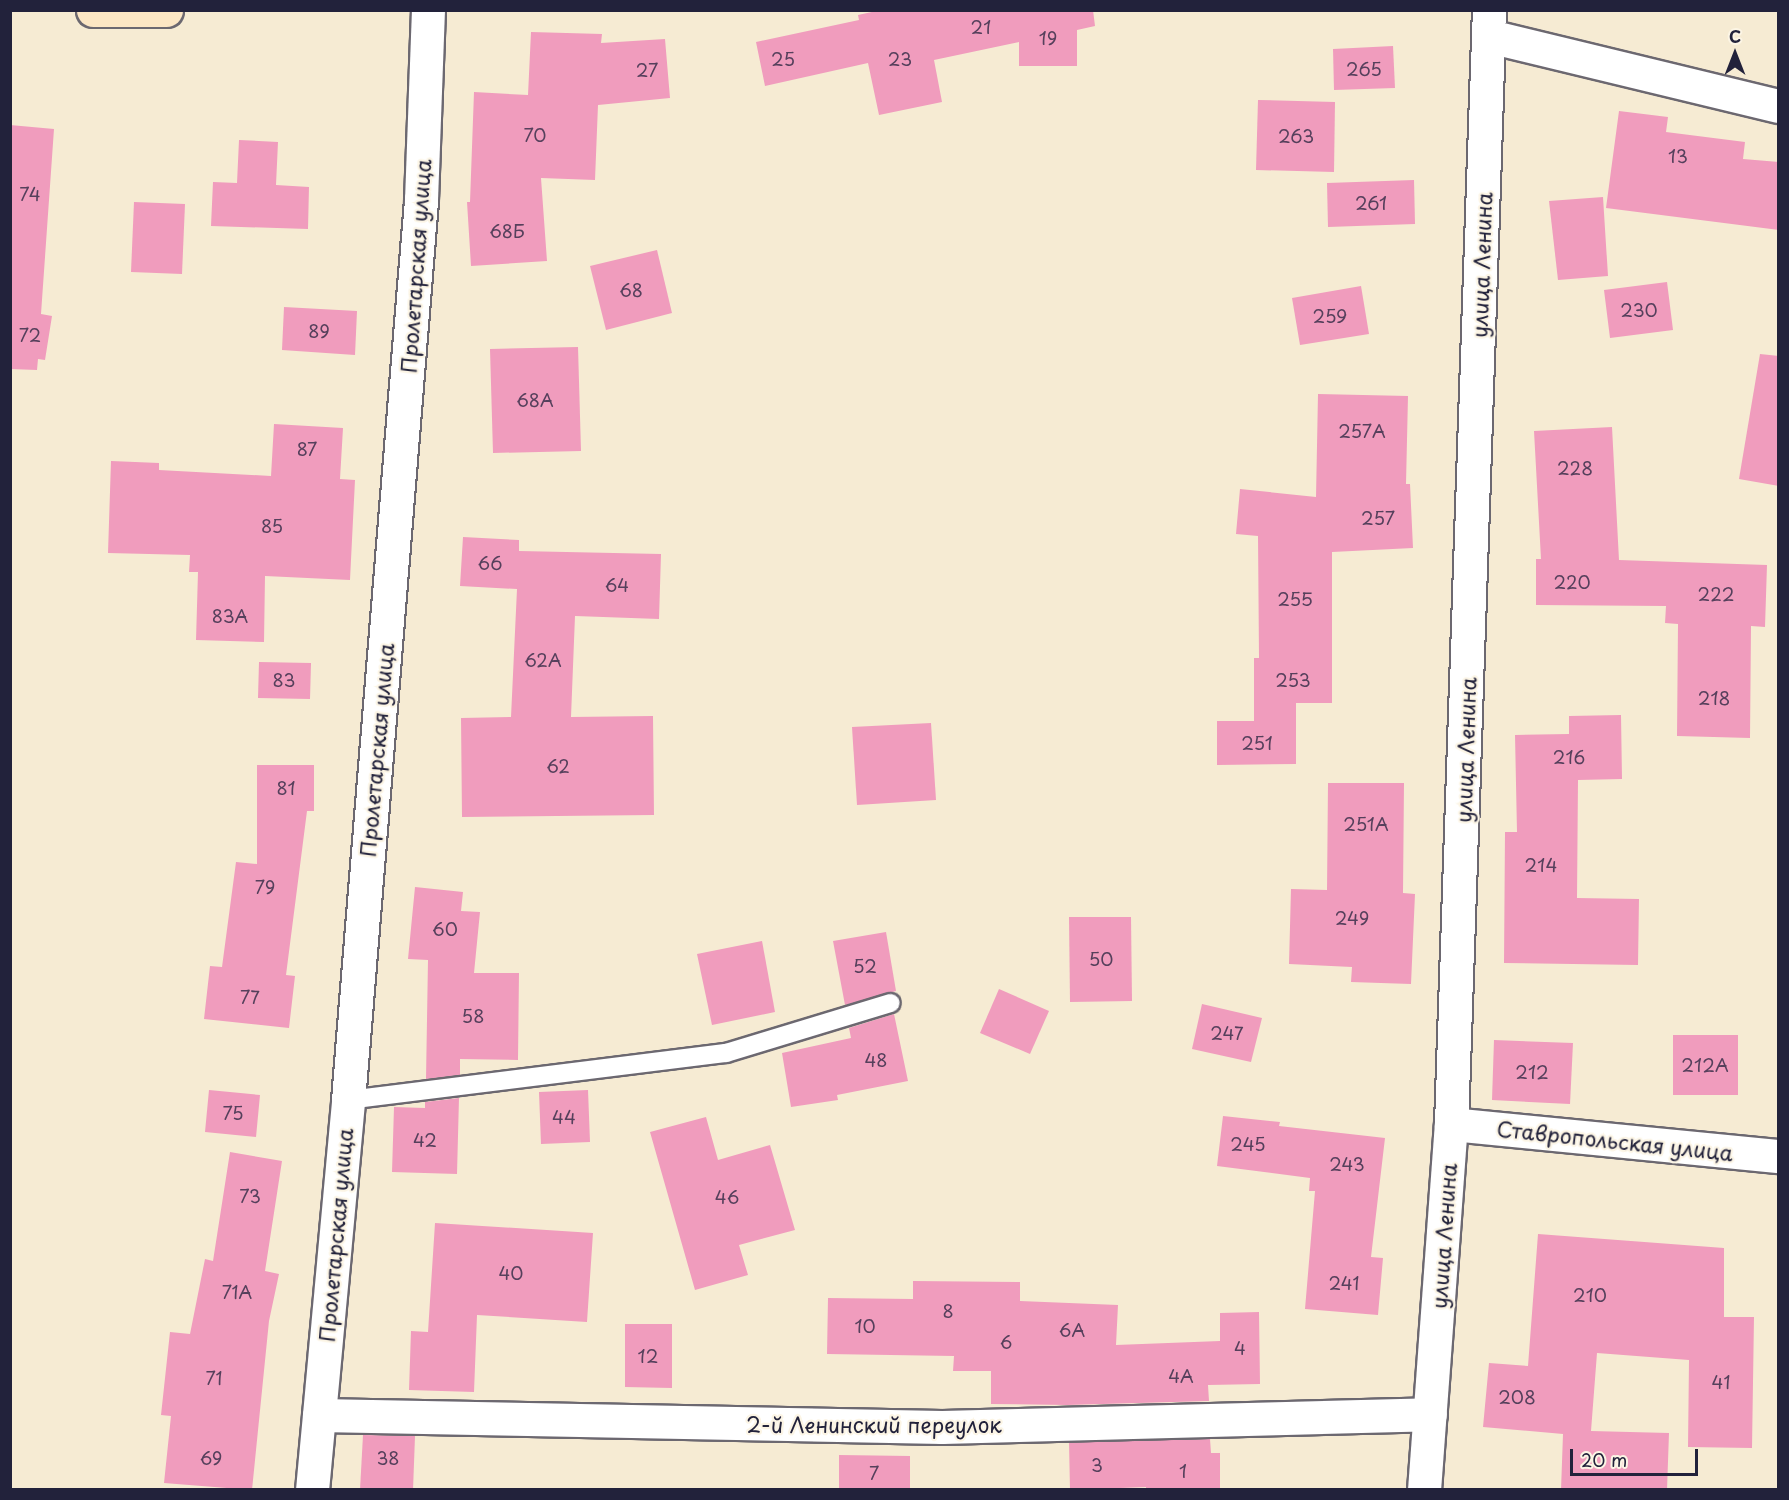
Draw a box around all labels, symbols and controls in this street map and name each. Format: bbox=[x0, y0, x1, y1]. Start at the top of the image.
house number: 21 bbox=[971, 16, 991, 38]
north arrow bbox=[1705, 24, 1765, 84]
text: С bbox=[1729, 24, 1741, 48]
house number: 19 bbox=[1039, 27, 1057, 49]
house number: 25 bbox=[771, 48, 795, 70]
house number: 23 bbox=[888, 48, 912, 70]
house number: 265 bbox=[1346, 58, 1382, 80]
house number: 27 bbox=[636, 59, 658, 81]
house number: 70 bbox=[524, 124, 546, 146]
house number: 263 bbox=[1278, 125, 1314, 147]
house number: 13 bbox=[1668, 145, 1688, 167]
street label: Пролетарская улица bbox=[395, 158, 435, 374]
house number: 74 bbox=[19, 183, 41, 205]
street label: улица Ленина bbox=[1466, 191, 1496, 339]
house number: 261 bbox=[1355, 192, 1387, 214]
house number: 68Б bbox=[489, 220, 525, 242]
house number: 68 bbox=[619, 279, 643, 301]
house number: 230 bbox=[1620, 299, 1658, 321]
house number: 259 bbox=[1313, 305, 1347, 327]
house number: 89 bbox=[308, 320, 330, 342]
house number: 72 bbox=[19, 324, 41, 346]
house number: 68А bbox=[516, 389, 554, 411]
house number: 257А bbox=[1338, 420, 1386, 442]
house number: 87 bbox=[297, 438, 317, 460]
house number: 228 bbox=[1557, 457, 1593, 479]
house number: 257 bbox=[1361, 507, 1395, 529]
house number: 85 bbox=[261, 515, 283, 537]
house number: 66 bbox=[478, 552, 502, 574]
house number: 220 bbox=[1553, 571, 1591, 593]
house number: 64 bbox=[605, 574, 629, 596]
house number: 222 bbox=[1698, 583, 1734, 605]
house number: 255 bbox=[1277, 588, 1313, 610]
house number: 83А bbox=[212, 605, 248, 627]
street label: Пролетарская улица bbox=[354, 642, 398, 858]
house number: 62А bbox=[524, 649, 562, 671]
house number: 83 bbox=[273, 669, 295, 691]
house number: 253 bbox=[1275, 669, 1311, 691]
street label: улица Ленина bbox=[1450, 676, 1480, 824]
house number: 218 bbox=[1698, 687, 1730, 709]
house number: 251 bbox=[1241, 732, 1273, 754]
house number: 216 bbox=[1553, 746, 1585, 768]
house number: 62 bbox=[546, 755, 570, 777]
house number: 81 bbox=[276, 777, 296, 799]
house number: 251А bbox=[1343, 813, 1389, 835]
house number: 214 bbox=[1525, 854, 1557, 876]
house number: 79 bbox=[255, 876, 275, 898]
house number: 249 bbox=[1335, 907, 1369, 929]
house number: 60 bbox=[432, 918, 458, 940]
house number: 50 bbox=[1089, 948, 1113, 970]
house number: 52 bbox=[853, 955, 877, 977]
house number: 77 bbox=[240, 986, 260, 1008]
house number: 58 bbox=[462, 1005, 484, 1027]
house number: 247 bbox=[1210, 1022, 1244, 1044]
house number: 48 bbox=[864, 1049, 888, 1071]
house number: 212А bbox=[1681, 1054, 1729, 1076]
house number: 212 bbox=[1515, 1061, 1549, 1083]
house number: 75 bbox=[223, 1102, 243, 1124]
house number: 44 bbox=[552, 1106, 576, 1128]
street label: Ставропольская улица bbox=[1495, 1115, 1735, 1165]
street label: Пролетарская улица bbox=[313, 1127, 357, 1343]
house number: 42 bbox=[413, 1129, 437, 1151]
house number: 245 bbox=[1230, 1133, 1266, 1155]
house number: 243 bbox=[1329, 1153, 1365, 1175]
street label: улица Ленина bbox=[1425, 1162, 1461, 1310]
house number: 73 bbox=[239, 1185, 261, 1207]
house number: 46 bbox=[715, 1186, 739, 1208]
house number: 40 bbox=[498, 1262, 524, 1284]
house number: 241 bbox=[1328, 1272, 1360, 1294]
house number: 71А bbox=[222, 1281, 252, 1303]
house number: 210 bbox=[1573, 1284, 1607, 1306]
house number: 8 bbox=[942, 1300, 954, 1322]
house number: 10 bbox=[854, 1315, 876, 1337]
house number: 6А bbox=[1059, 1319, 1085, 1341]
house number: 6 bbox=[1000, 1331, 1012, 1353]
house number: 4 bbox=[1234, 1337, 1246, 1359]
house number: 12 bbox=[638, 1345, 658, 1367]
house number: 4А bbox=[1168, 1365, 1194, 1387]
house number: 71 bbox=[206, 1367, 222, 1389]
house number: 41 bbox=[1712, 1371, 1730, 1393]
house number: 208 bbox=[1498, 1386, 1536, 1408]
street label: 2-й Ленинский переулок bbox=[746, 1411, 1002, 1437]
scale bar bbox=[1573, 1437, 1700, 1475]
text: 20 m bbox=[1581, 1446, 1627, 1473]
house number: 69 bbox=[200, 1447, 222, 1469]
house number: 38 bbox=[376, 1447, 400, 1469]
house number: 3 bbox=[1091, 1454, 1103, 1476]
house number: 1 bbox=[1179, 1460, 1187, 1482]
house number: 7 bbox=[869, 1462, 879, 1484]

